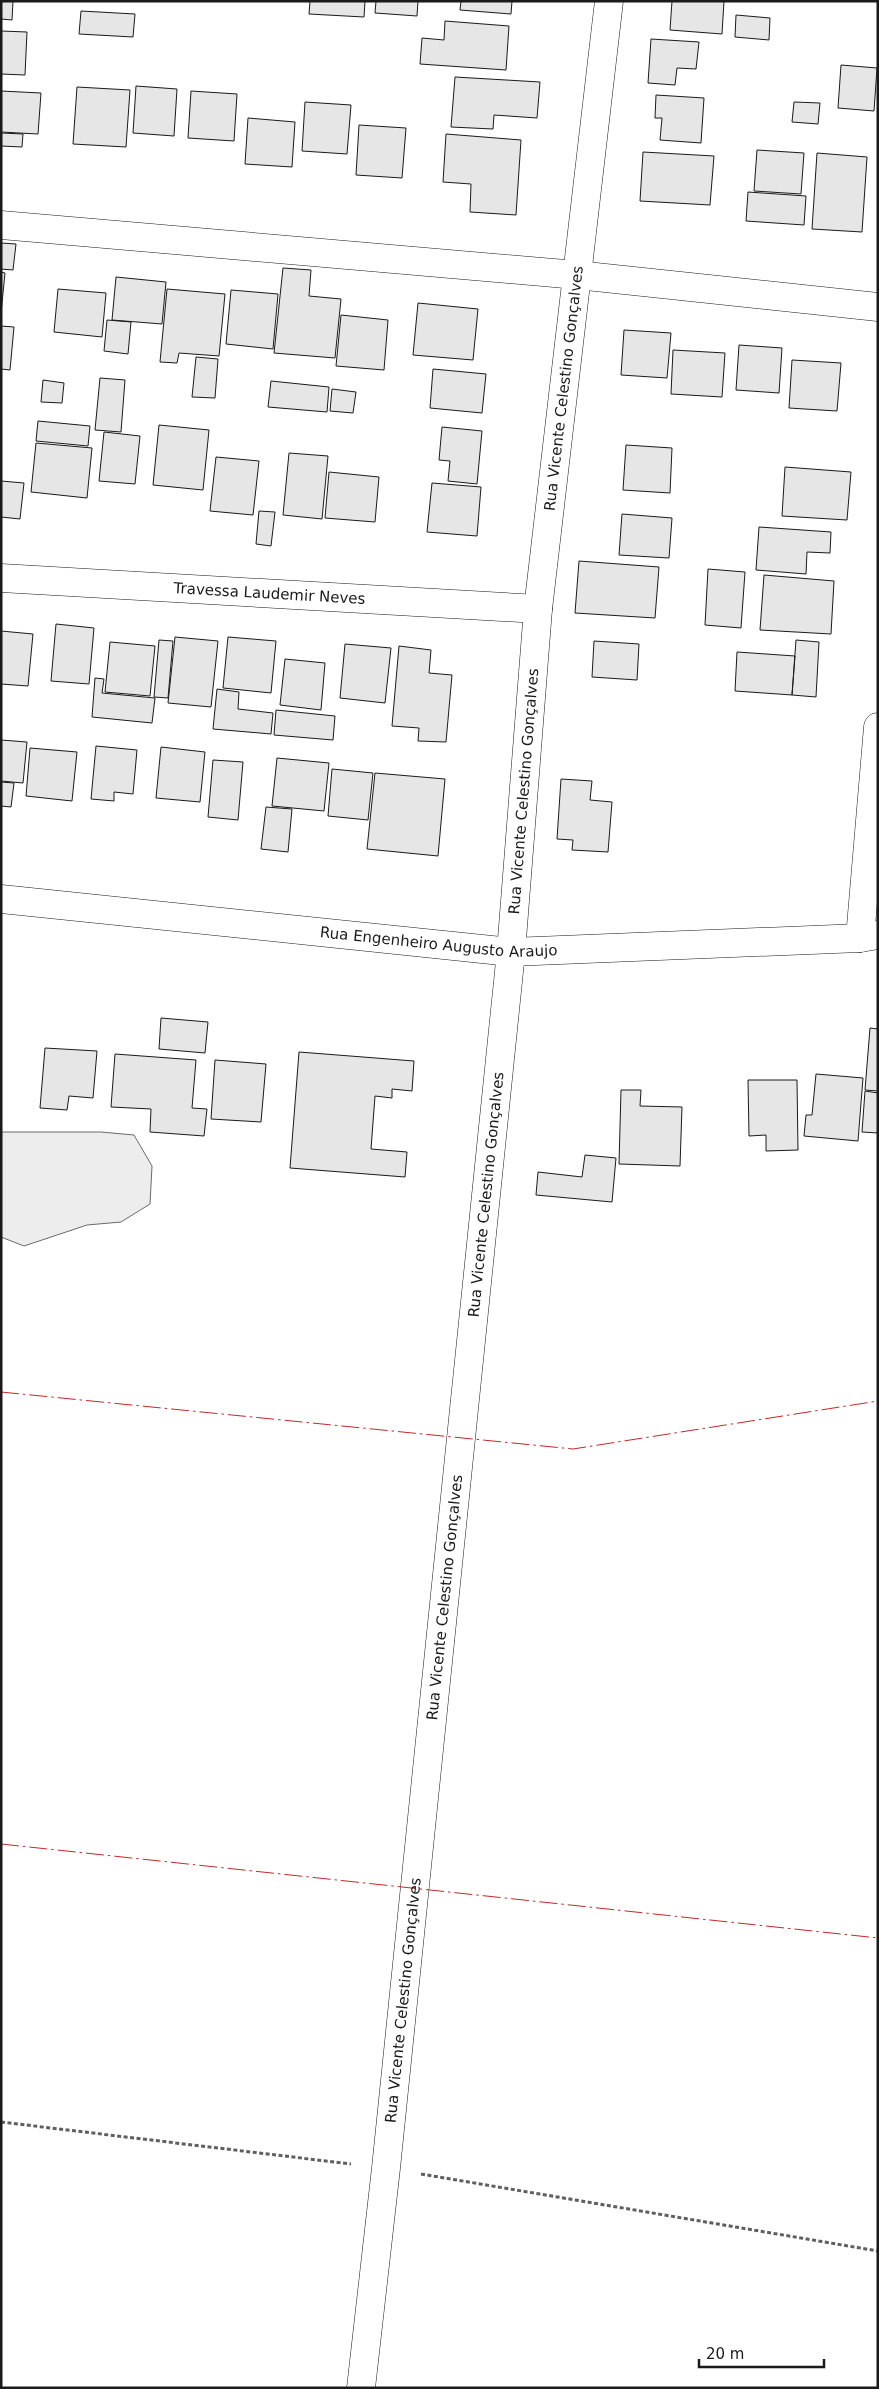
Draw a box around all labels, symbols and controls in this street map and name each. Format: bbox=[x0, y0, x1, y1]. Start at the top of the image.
street label: Rua Vicente Celestino Gonçalves bbox=[541, 265, 587, 512]
street label: Travessa Laudemir Neves bbox=[172, 579, 366, 608]
street label: Rua Vicente Celestino Gonçalves bbox=[505, 667, 542, 915]
street label: Rua Engenheiro Augusto Araujo bbox=[319, 923, 558, 961]
street label: Rua Vicente Celestino Gonçalves bbox=[465, 1071, 508, 1318]
street label: Rua Vicente Celestino Gonçalves bbox=[423, 1474, 466, 1721]
street label: Rua Vicente Celestino Gonçalves bbox=[382, 1877, 425, 2124]
scale bar bbox=[699, 2336, 824, 2368]
text: 20 m bbox=[706, 2345, 744, 2363]

